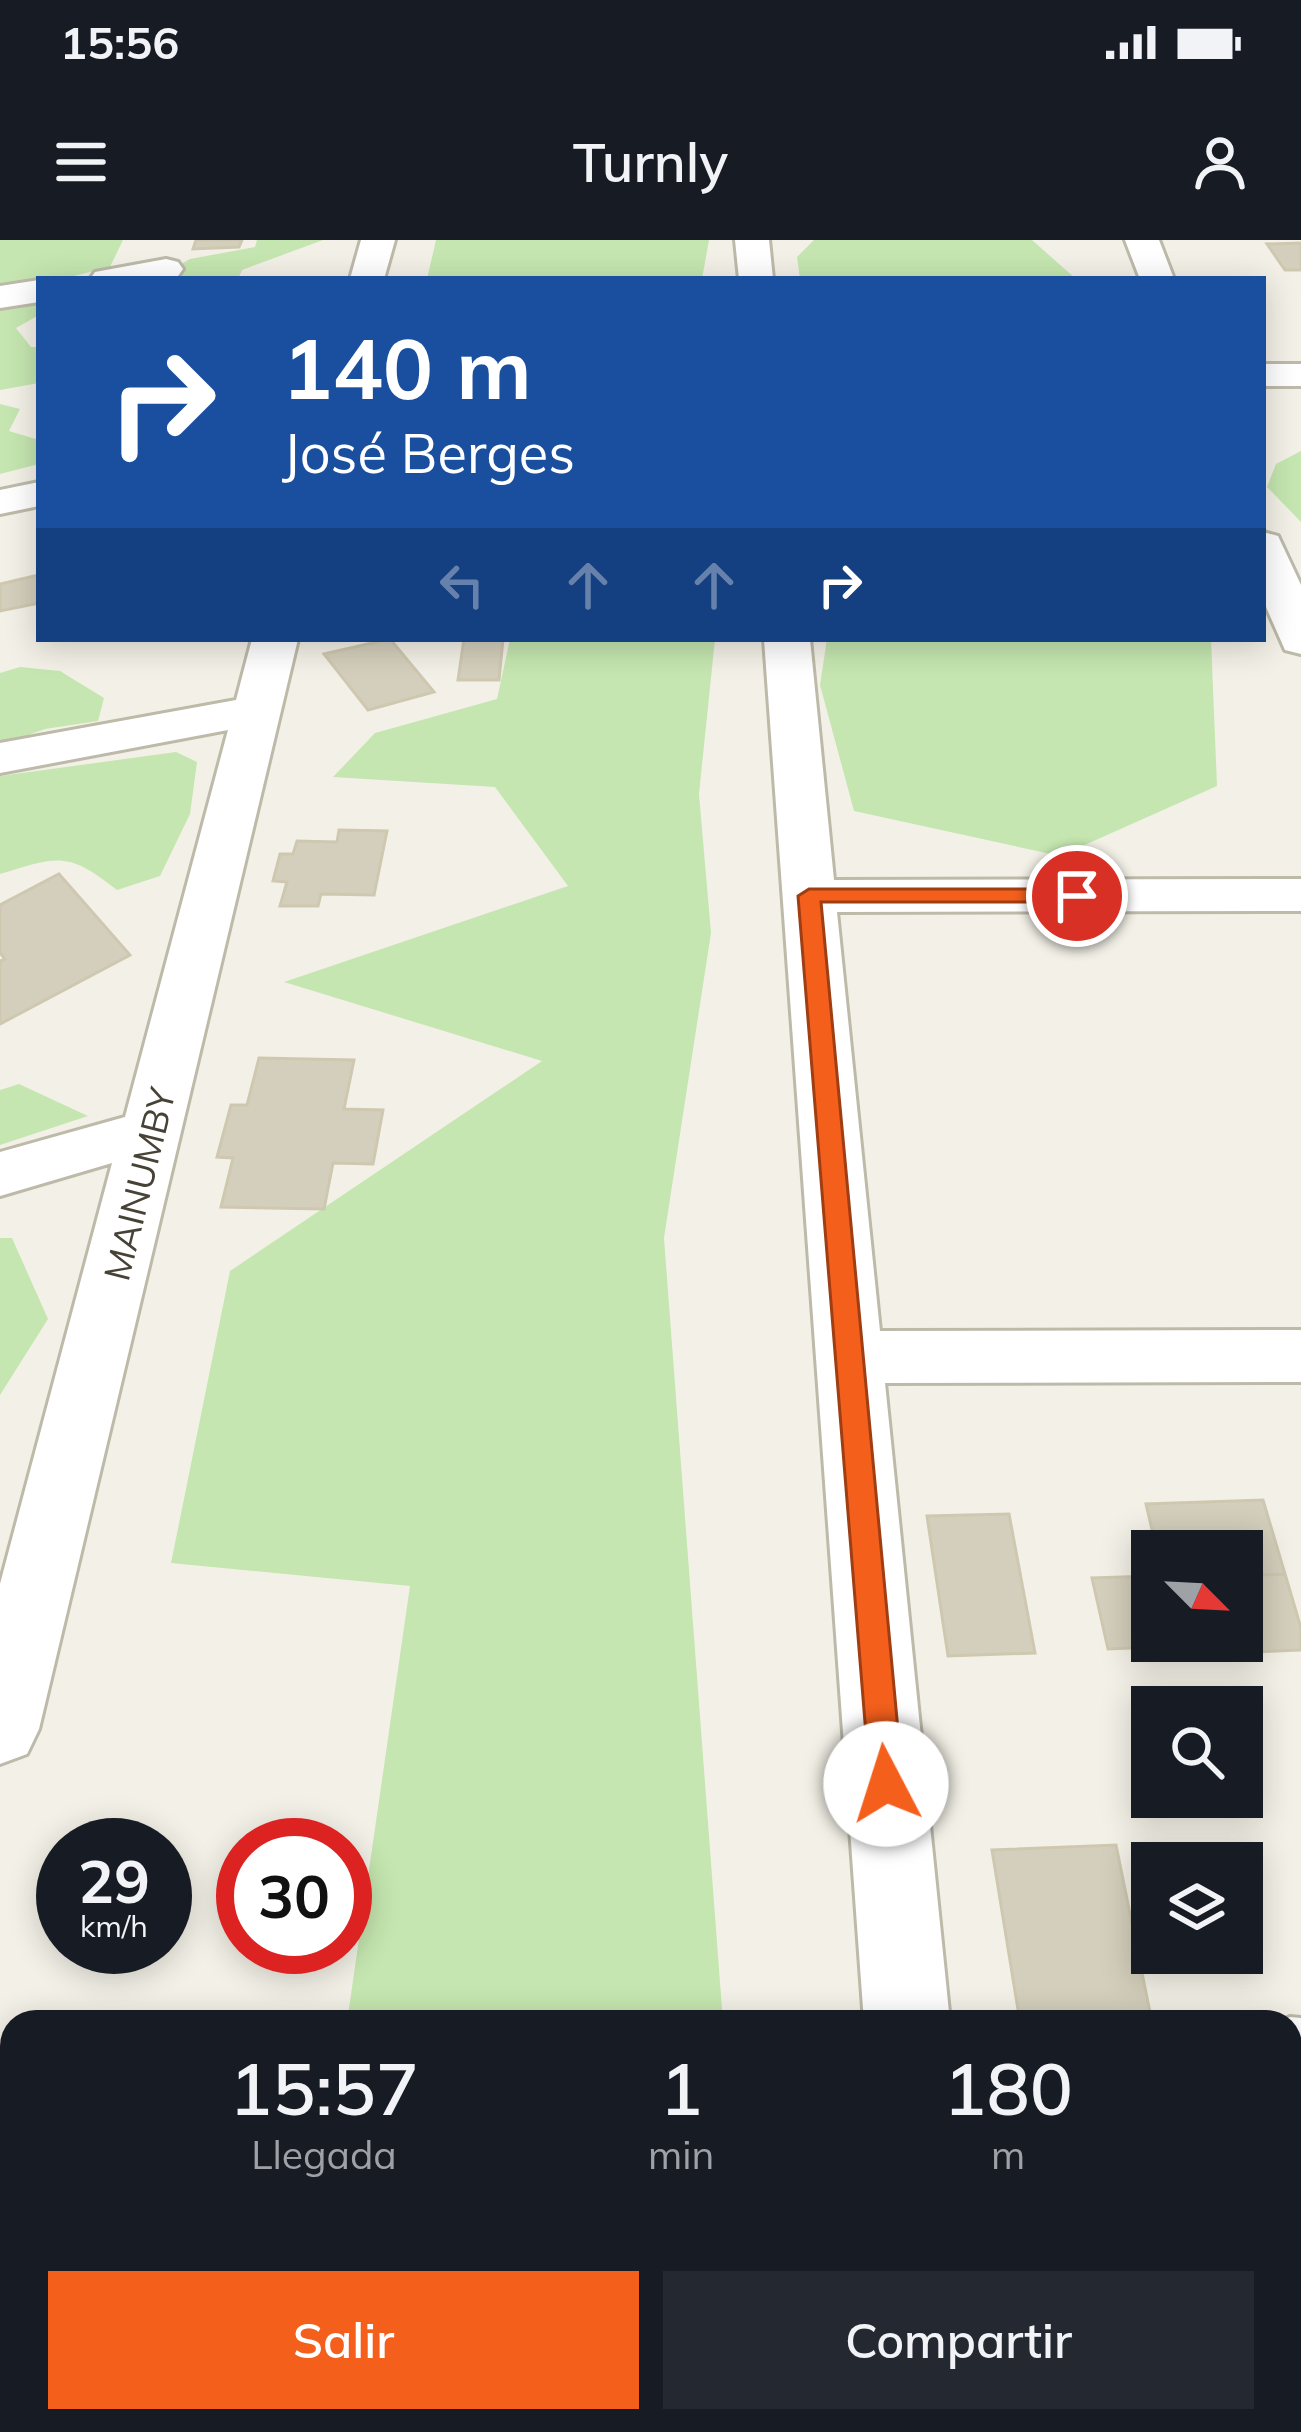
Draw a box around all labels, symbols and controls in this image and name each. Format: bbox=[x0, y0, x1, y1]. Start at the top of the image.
text: 15:56 bbox=[60, 14, 179, 70]
text: Turnly bbox=[573, 128, 728, 196]
icon: menu bbox=[48, 129, 114, 195]
icon: person bbox=[1187, 129, 1253, 195]
text: 140 m bbox=[282, 315, 532, 420]
icon: right bbox=[84, 324, 240, 480]
text: José Berges bbox=[282, 419, 575, 487]
icon: left bbox=[429, 552, 495, 618]
icon: ahead bbox=[555, 552, 621, 618]
icon: ahead bbox=[681, 552, 747, 618]
icon: right bbox=[807, 552, 873, 618]
pin bbox=[1026, 845, 1128, 947]
icon: arrive bbox=[1044, 863, 1110, 929]
street label: MAINUMBY bbox=[93, 1082, 185, 1285]
north arrow bbox=[1131, 1530, 1263, 1662]
map controls bbox=[1131, 1530, 1263, 1974]
button: search bbox=[1131, 1686, 1263, 1818]
position arrow bbox=[823, 1721, 949, 1847]
speed limit sign: 30 bbox=[216, 1818, 372, 1974]
button: layers bbox=[1131, 1842, 1263, 1974]
text: 29 bbox=[78, 1843, 150, 1918]
text: km/h bbox=[80, 1907, 148, 1945]
text: 15:57 bbox=[229, 2043, 419, 2133]
text: 1 bbox=[660, 2043, 703, 2133]
text: 180 bbox=[943, 2043, 1073, 2133]
text: Llegada bbox=[251, 2130, 397, 2179]
text: min bbox=[648, 2130, 714, 2179]
text: m bbox=[991, 2130, 1025, 2179]
button: Salir bbox=[48, 2271, 639, 2409]
button: Compartir bbox=[663, 2271, 1254, 2409]

